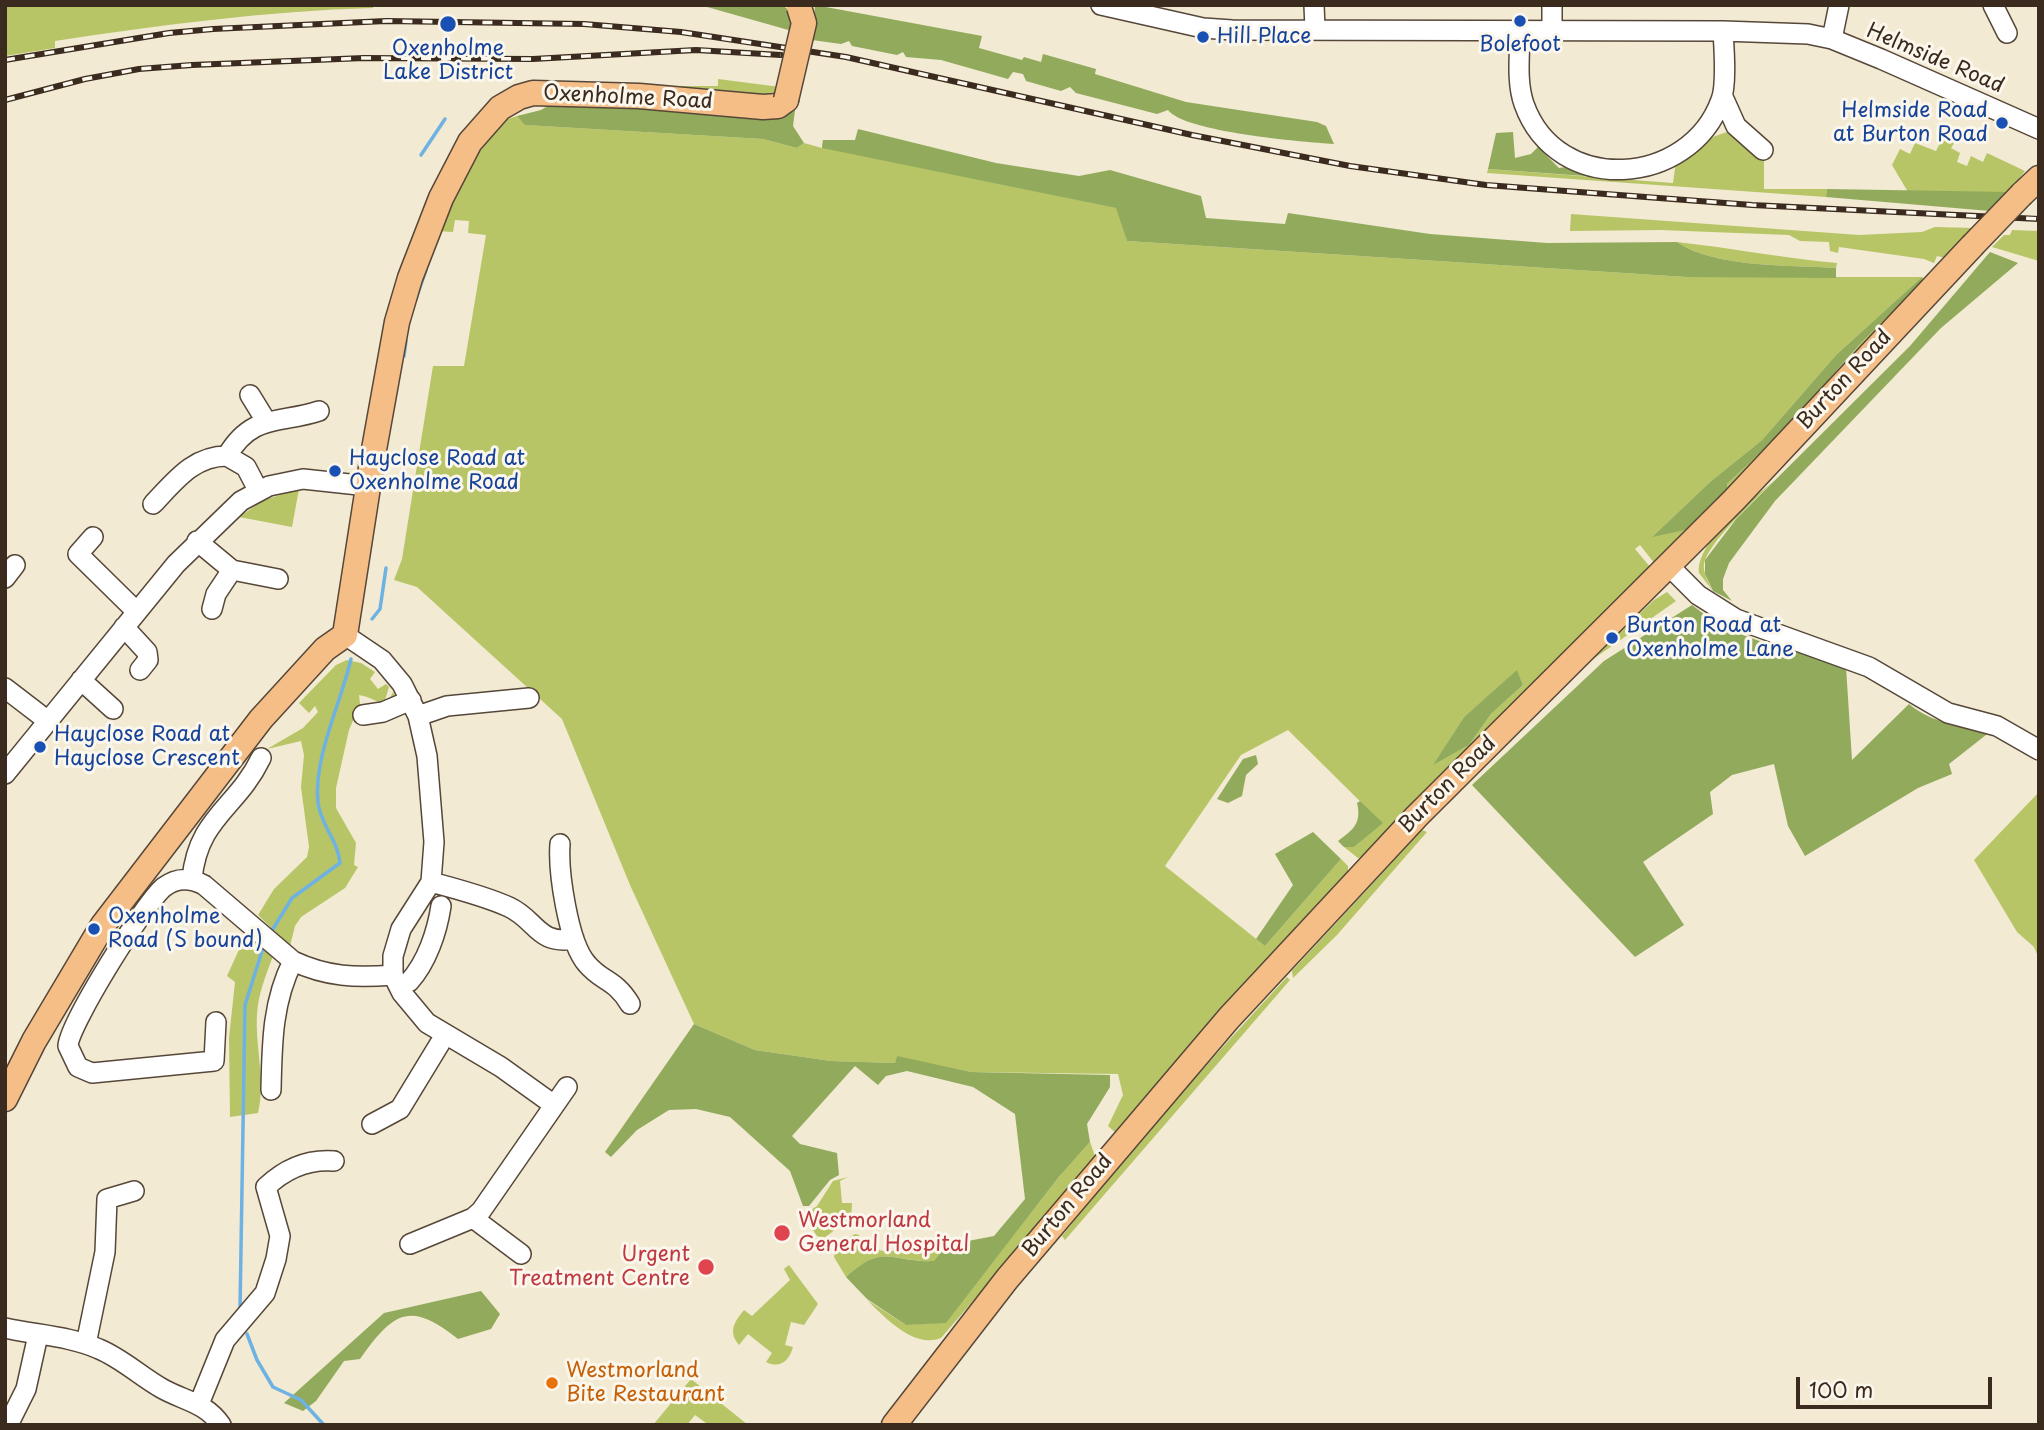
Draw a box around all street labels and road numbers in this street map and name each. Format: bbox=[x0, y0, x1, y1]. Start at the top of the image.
street label: Helmside Road bbox=[1863, 19, 2007, 99]
street label: Oxenholme Road bbox=[543, 81, 713, 115]
street label: Burton Road bbox=[1793, 325, 1897, 435]
street label: Burton Road bbox=[1394, 731, 1502, 839]
street label: Burton Road bbox=[1018, 1149, 1118, 1263]

